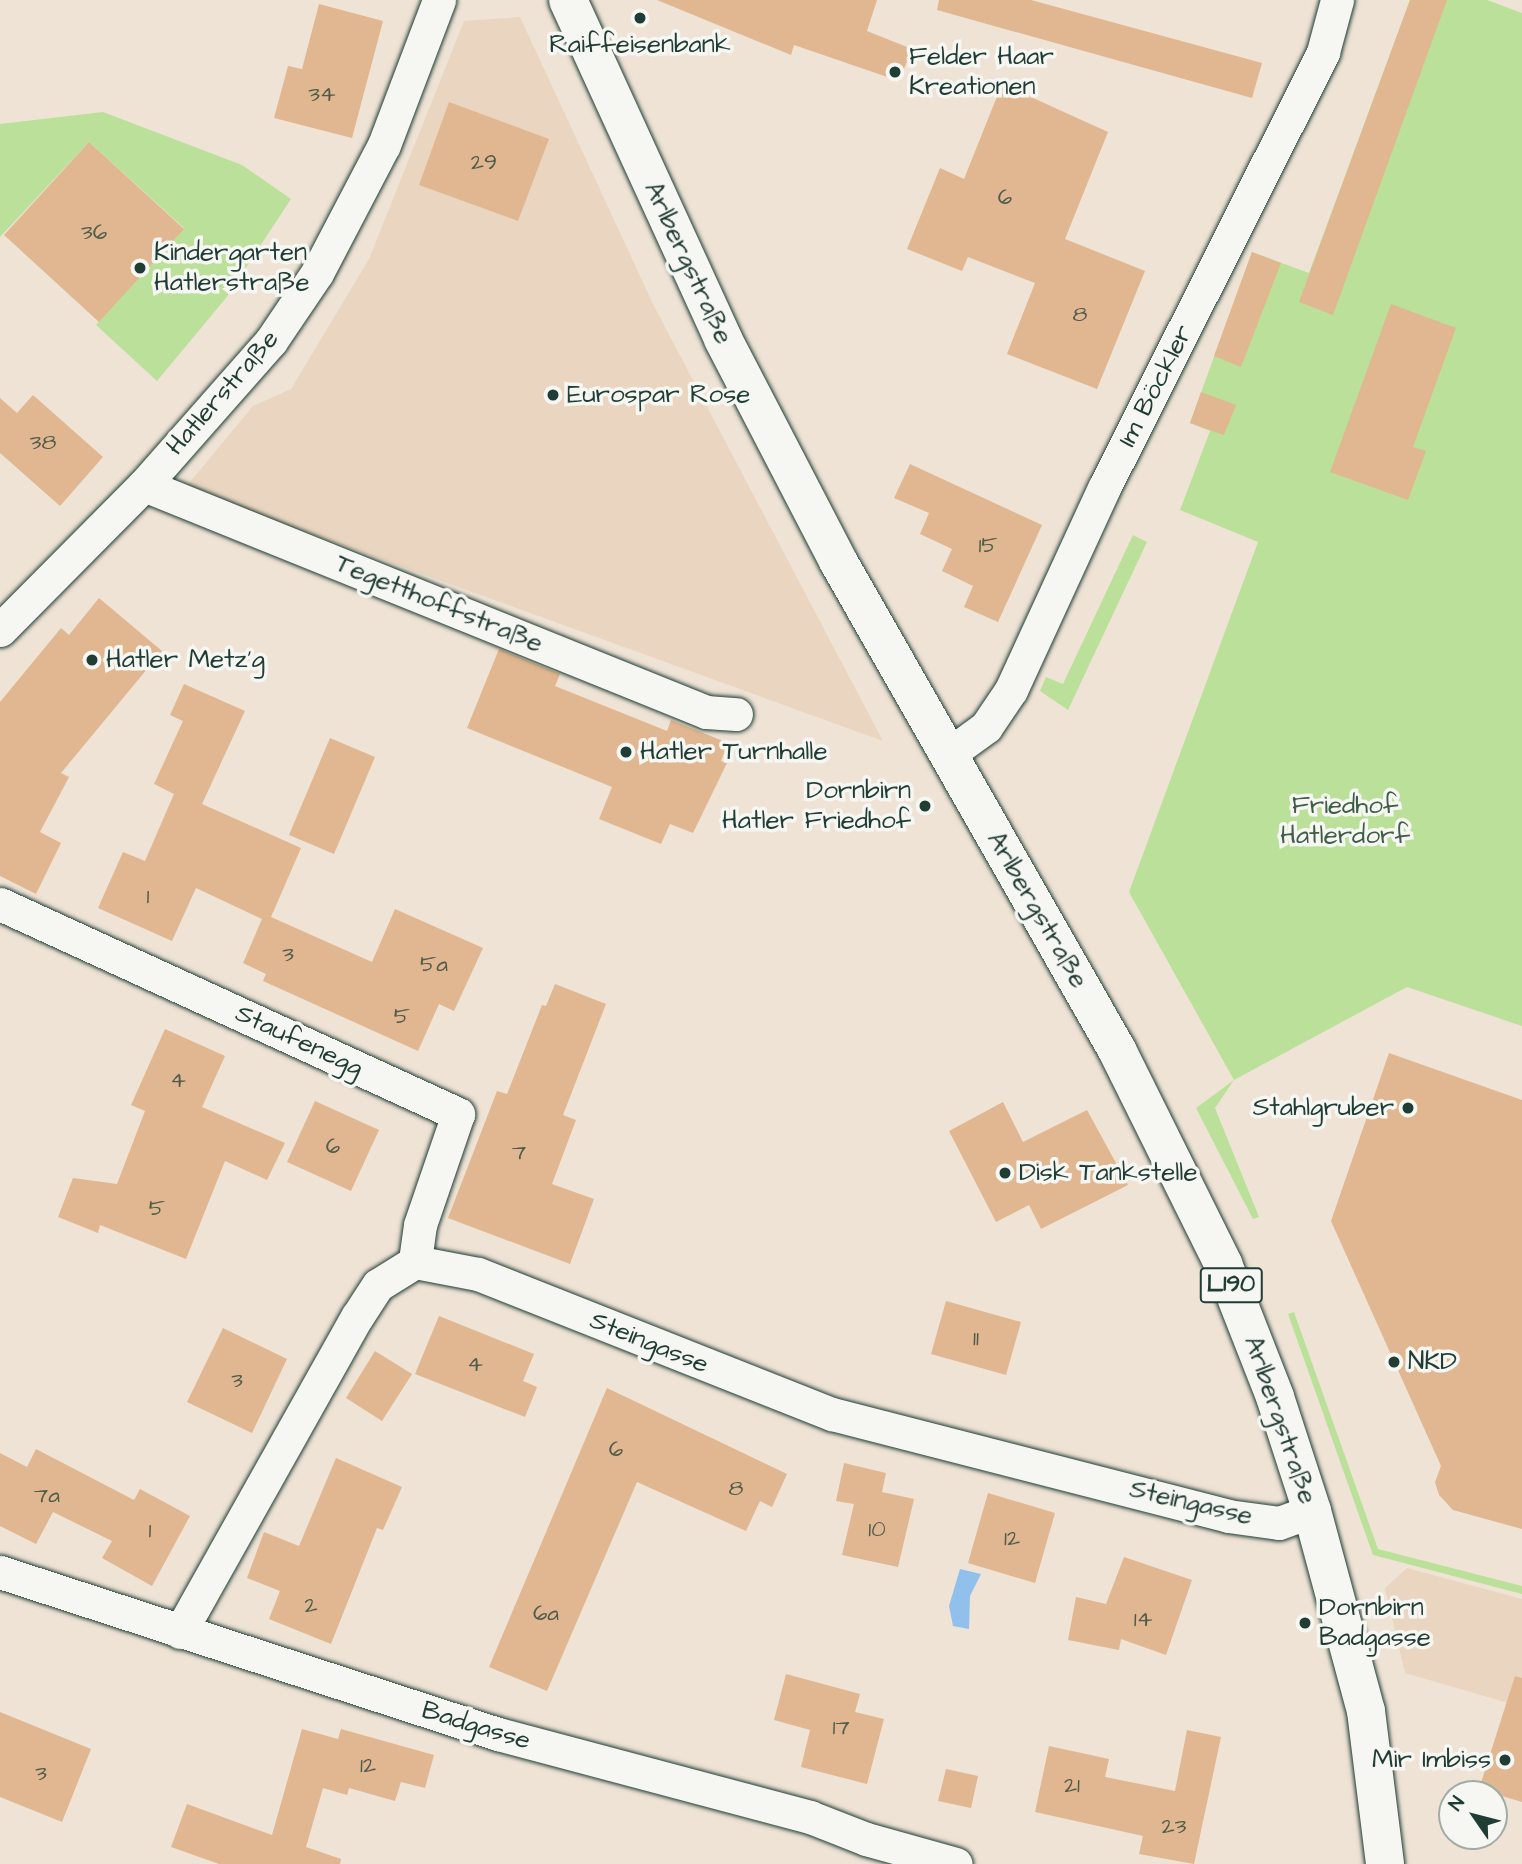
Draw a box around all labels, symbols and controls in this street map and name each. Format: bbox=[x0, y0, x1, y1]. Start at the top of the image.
marker: Raiffeisenbank bbox=[632, 10, 648, 26]
place label: Raiffeisenbank bbox=[549, 29, 731, 61]
place label: Felder Haar Kreationen bbox=[909, 41, 1054, 102]
marker: Felder Haar Kreationen bbox=[887, 64, 903, 80]
house number: 34 bbox=[308, 80, 336, 108]
house number: 29 bbox=[471, 148, 497, 176]
street label: Arlbergstraße bbox=[637, 177, 739, 349]
house number: 6 bbox=[998, 183, 1012, 211]
house number: 36 bbox=[81, 218, 107, 246]
place label: Kindergarten Hatlerstraße bbox=[154, 237, 310, 298]
marker: Kindergarten Hatlerstraße bbox=[132, 260, 148, 276]
house number: 8 bbox=[1073, 300, 1087, 328]
street label: Im Böckler bbox=[1112, 320, 1200, 452]
street label: Hatlerstraße bbox=[160, 324, 286, 462]
place label: Eurospar Rose bbox=[567, 379, 750, 411]
marker: Eurospar Rose bbox=[545, 387, 561, 403]
house number: 38 bbox=[30, 428, 56, 456]
house number: 15 bbox=[978, 531, 998, 559]
street label: Tegetthoffstraße bbox=[331, 548, 547, 660]
place label: Hatler Metz'g bbox=[106, 644, 265, 676]
marker: Hatler Metz'g bbox=[84, 652, 100, 668]
place label: Hatler Turnhalle bbox=[640, 736, 827, 768]
marker: Hatler Turnhalle bbox=[618, 744, 634, 760]
place label: Dornbirn Hatler Friedhof bbox=[722, 775, 911, 836]
park label: Friedhof Hatlerdorf bbox=[1280, 790, 1410, 852]
marker: Dornbirn Hatler Friedhof bbox=[917, 798, 933, 814]
street label: Arlbergstraße bbox=[980, 826, 1094, 994]
house number: 1 bbox=[147, 882, 149, 910]
house number: 3 bbox=[282, 940, 294, 968]
house number: 5a bbox=[420, 950, 448, 978]
street label: Staufenegg bbox=[230, 998, 368, 1084]
house number: 5 bbox=[394, 1002, 410, 1030]
house number: 4 bbox=[170, 1066, 186, 1094]
place label: Stahlgruber bbox=[1253, 1092, 1394, 1124]
marker: Stahlgruber bbox=[1400, 1100, 1416, 1116]
house number: 6 bbox=[326, 1132, 340, 1160]
house number: 7 bbox=[512, 1138, 526, 1166]
place label: Disk Tankstelle bbox=[1019, 1157, 1197, 1189]
marker: Disk Tankstelle bbox=[997, 1165, 1013, 1181]
house number: 5 bbox=[149, 1194, 165, 1222]
road number: L190 bbox=[1200, 1265, 1262, 1306]
street label: Steingasse bbox=[585, 1305, 713, 1381]
house number: 11 bbox=[973, 1324, 979, 1352]
street label: Arlbergstraße bbox=[1237, 1332, 1323, 1508]
place label: NKD bbox=[1408, 1346, 1457, 1378]
house number: 4 bbox=[467, 1350, 483, 1378]
marker: NKD bbox=[1386, 1354, 1402, 1370]
house number: 3 bbox=[231, 1366, 243, 1394]
house number: 6 bbox=[609, 1435, 623, 1463]
house number: 8 bbox=[729, 1474, 743, 1502]
street label: Steingasse bbox=[1127, 1474, 1255, 1532]
house number: 7a bbox=[34, 1481, 60, 1509]
house number: 10 bbox=[868, 1515, 886, 1543]
house number: 1 bbox=[149, 1516, 151, 1544]
house number: 12 bbox=[1004, 1524, 1020, 1552]
house number: 2 bbox=[304, 1591, 318, 1619]
place label: Dornbirn Badgasse bbox=[1319, 1592, 1431, 1654]
house number: 6a bbox=[533, 1599, 559, 1627]
house number: 14 bbox=[1134, 1605, 1152, 1633]
marker: Dornbirn Badgasse bbox=[1297, 1615, 1313, 1631]
street label: Badgasse bbox=[418, 1695, 534, 1757]
house number: 17 bbox=[832, 1713, 850, 1741]
place label: Mir Imbiss bbox=[1372, 1744, 1491, 1776]
house number: 12 bbox=[360, 1751, 376, 1779]
marker: Mir Imbiss bbox=[1497, 1752, 1513, 1768]
house number: 3 bbox=[35, 1759, 47, 1787]
house number: 21 bbox=[1064, 1771, 1080, 1799]
north arrow bbox=[1438, 1780, 1508, 1850]
text: N bbox=[1443, 1791, 1471, 1816]
house number: 23 bbox=[1162, 1812, 1186, 1840]

